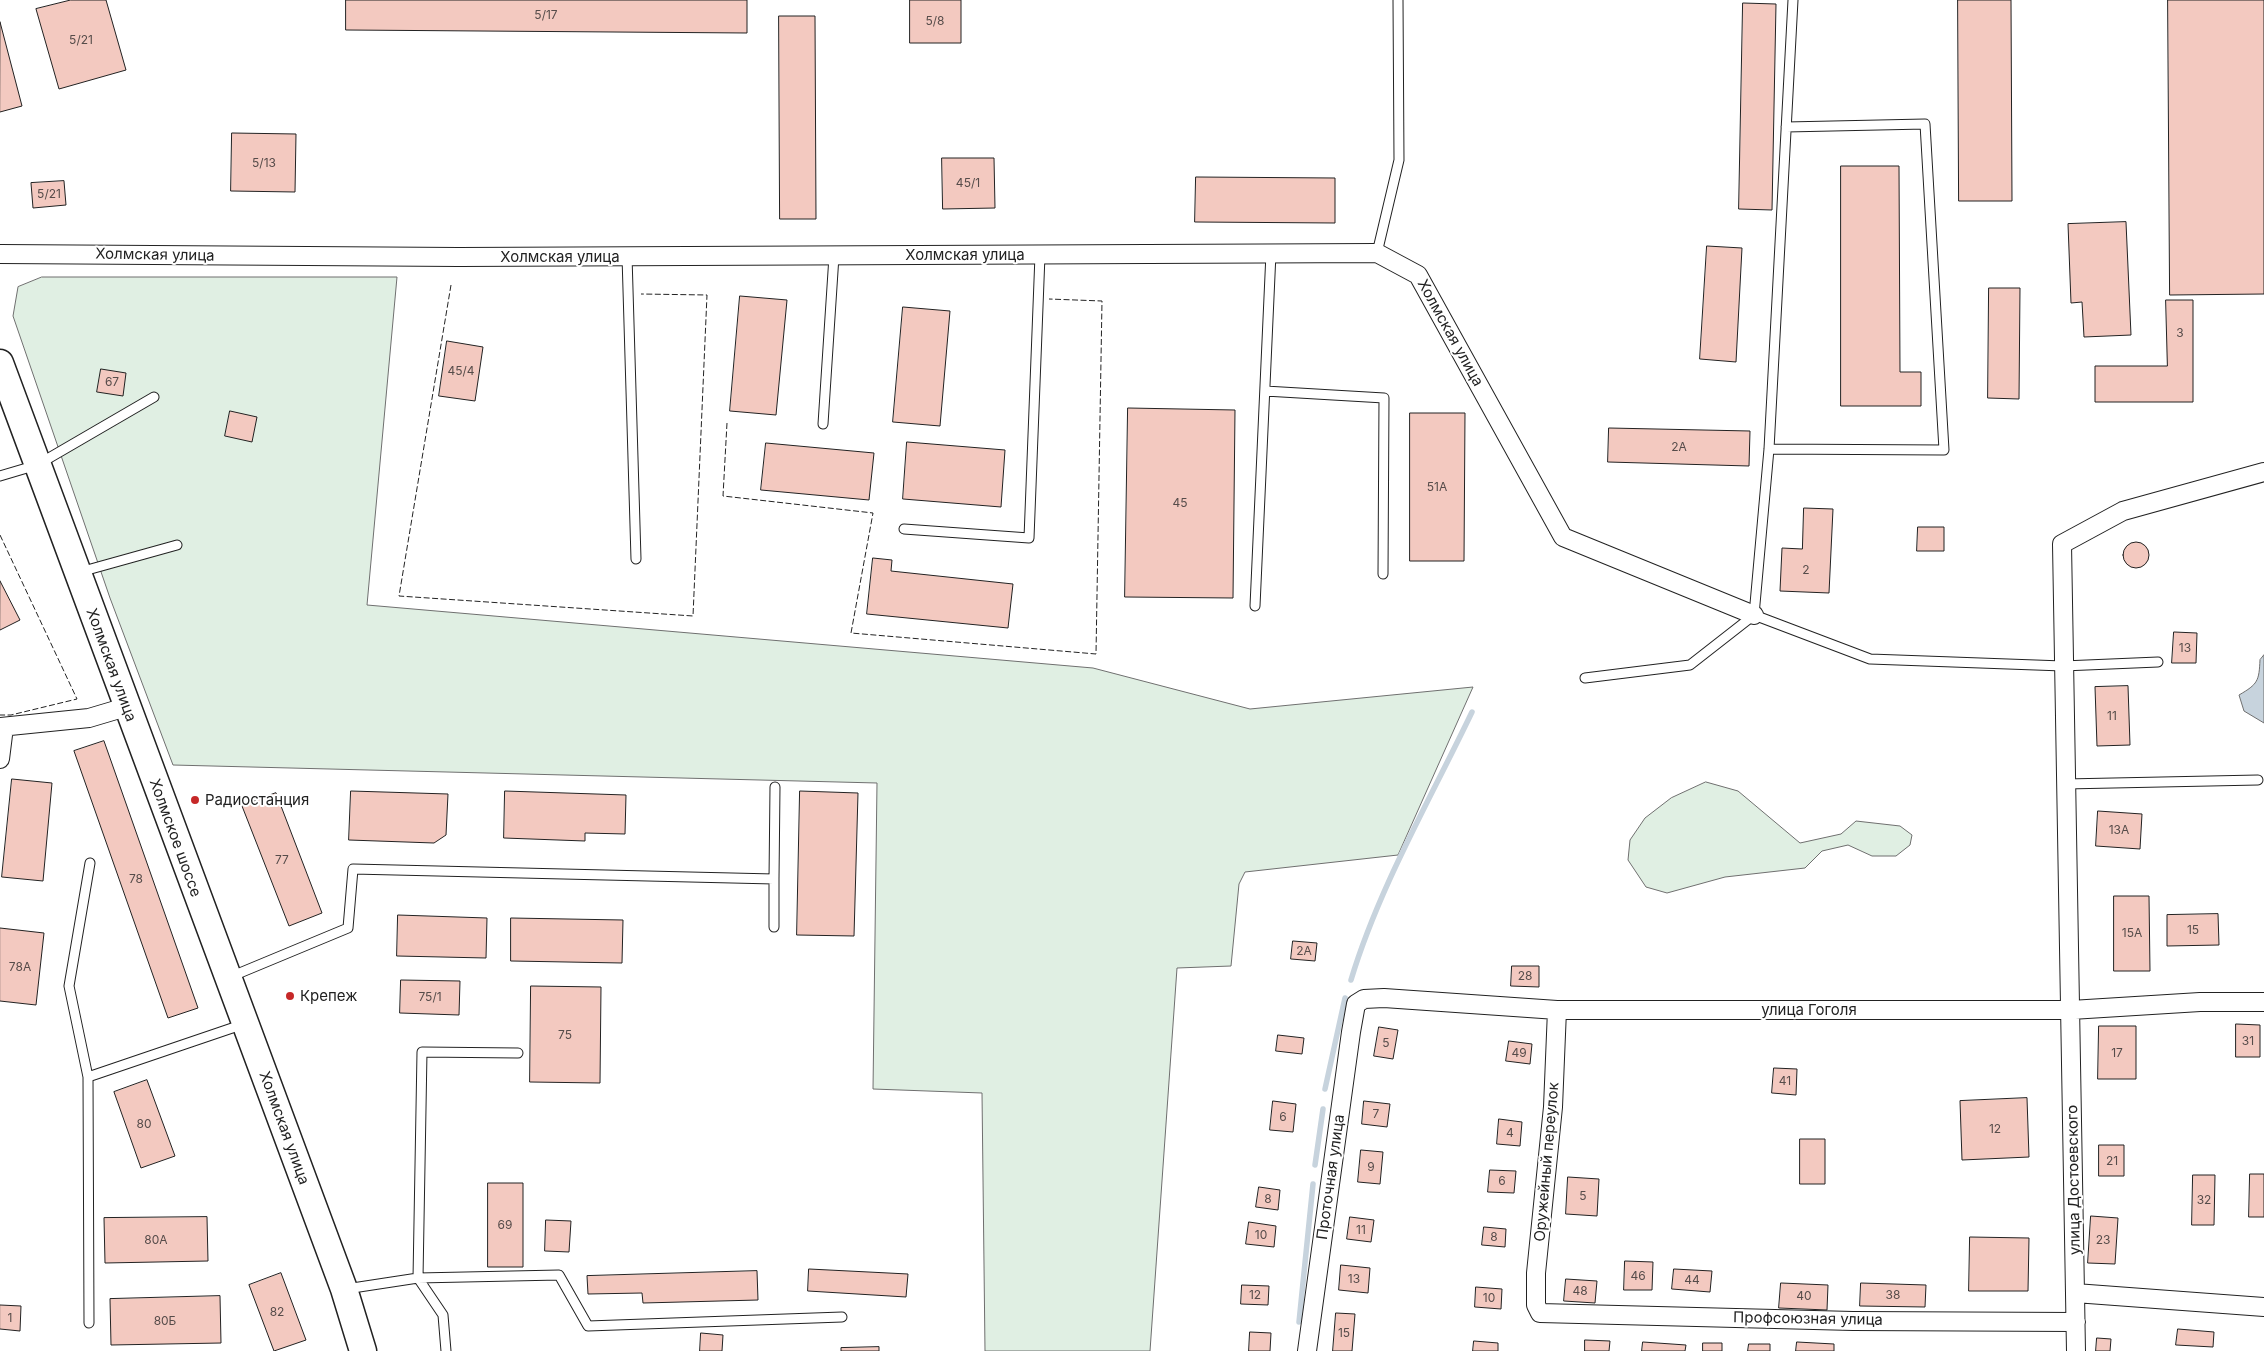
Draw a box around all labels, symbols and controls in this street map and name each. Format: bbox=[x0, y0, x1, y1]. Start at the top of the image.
house number: 5/17 bbox=[534, 8, 558, 22]
house number: 5/8 bbox=[925, 14, 945, 28]
house number: 5/21 bbox=[69, 33, 93, 47]
house number: 5/13 bbox=[252, 156, 276, 170]
house number: 45/1 bbox=[956, 176, 980, 190]
house number: 5/21 bbox=[37, 187, 61, 201]
street label: Холмская улица bbox=[95, 245, 215, 265]
street label: Холмская улица bbox=[905, 246, 1025, 264]
street label: Холмская улица bbox=[500, 248, 620, 266]
street label: Холмская улица bbox=[1413, 276, 1487, 390]
house number: 3 bbox=[2176, 326, 2184, 340]
house number: 45/4 bbox=[447, 364, 475, 378]
house number: 67 bbox=[105, 375, 119, 389]
house number: 2А bbox=[1671, 440, 1687, 454]
house number: 51А bbox=[1427, 480, 1447, 494]
house number: 45 bbox=[1172, 496, 1188, 510]
house number: 2 bbox=[1802, 563, 1810, 577]
street label: Холмская улица bbox=[82, 606, 140, 724]
house number: 13 bbox=[2179, 641, 2191, 655]
house number: 11 bbox=[2107, 709, 2117, 723]
street label: Холмское шоссе bbox=[145, 776, 205, 900]
place label: Радиостанция bbox=[205, 791, 309, 809]
marker: Радиостанция bbox=[189, 794, 201, 806]
house number: 13А bbox=[2109, 823, 2129, 837]
house number: 77 bbox=[275, 853, 289, 867]
house number: 78 bbox=[129, 872, 143, 886]
house number: 15 bbox=[2187, 923, 2199, 937]
house number: 15А bbox=[2122, 926, 2142, 940]
house number: 2А bbox=[1296, 944, 1312, 958]
house number: 78А bbox=[9, 960, 31, 974]
house number: 28 bbox=[1518, 969, 1532, 983]
place label: Крепеж bbox=[300, 987, 357, 1005]
marker: Крепеж bbox=[284, 990, 296, 1002]
house number: 75/1 bbox=[418, 990, 442, 1004]
street label: улица Гоголя bbox=[1761, 1001, 1857, 1019]
house number: 75 bbox=[558, 1028, 572, 1042]
house number: 31 bbox=[2242, 1034, 2254, 1048]
house number: 5 bbox=[1382, 1036, 1390, 1050]
house number: 49 bbox=[1511, 1046, 1527, 1060]
house number: 17 bbox=[2111, 1046, 2123, 1060]
street label: Холмская улица bbox=[255, 1069, 313, 1187]
house number: 41 bbox=[1779, 1074, 1791, 1088]
street label: Оружейный переулок bbox=[1531, 1082, 1563, 1242]
street label: улица Достоевского bbox=[2064, 1105, 2084, 1255]
house number: 7 bbox=[1373, 1107, 1379, 1121]
house number: 6 bbox=[1279, 1110, 1287, 1124]
street label: Проточная улица bbox=[1313, 1113, 1349, 1241]
house number: 80 bbox=[137, 1117, 151, 1131]
house number: 12 bbox=[1989, 1122, 2001, 1136]
house number: 4 bbox=[1506, 1126, 1514, 1140]
house number: 21 bbox=[2106, 1154, 2118, 1168]
house number: 9 bbox=[1367, 1160, 1375, 1174]
house number: 6 bbox=[1498, 1174, 1506, 1188]
house number: 5 bbox=[1579, 1189, 1587, 1203]
house number: 8 bbox=[1264, 1192, 1272, 1206]
house number: 32 bbox=[2197, 1193, 2211, 1207]
house number: 69 bbox=[498, 1218, 512, 1232]
house number: 11 bbox=[1356, 1223, 1366, 1237]
house number: 10 bbox=[1255, 1228, 1267, 1242]
house number: 8 bbox=[1490, 1230, 1498, 1244]
house number: 80А bbox=[144, 1233, 168, 1247]
house number: 23 bbox=[2096, 1233, 2110, 1247]
house number: 46 bbox=[1630, 1269, 1646, 1283]
house number: 13 bbox=[1348, 1272, 1360, 1286]
house number: 44 bbox=[1684, 1273, 1700, 1287]
house number: 48 bbox=[1572, 1284, 1588, 1298]
house number: 12 bbox=[1249, 1288, 1261, 1302]
house number: 38 bbox=[1886, 1288, 1900, 1302]
house number: 40 bbox=[1796, 1289, 1812, 1303]
house number: 10 bbox=[1483, 1291, 1495, 1305]
house number: 82 bbox=[270, 1305, 284, 1319]
street label: Профсоюзная улица bbox=[1733, 1309, 1883, 1329]
house number: 1 bbox=[8, 1311, 12, 1325]
house number: 80Б bbox=[154, 1314, 176, 1328]
house number: 15 bbox=[1338, 1326, 1350, 1340]

